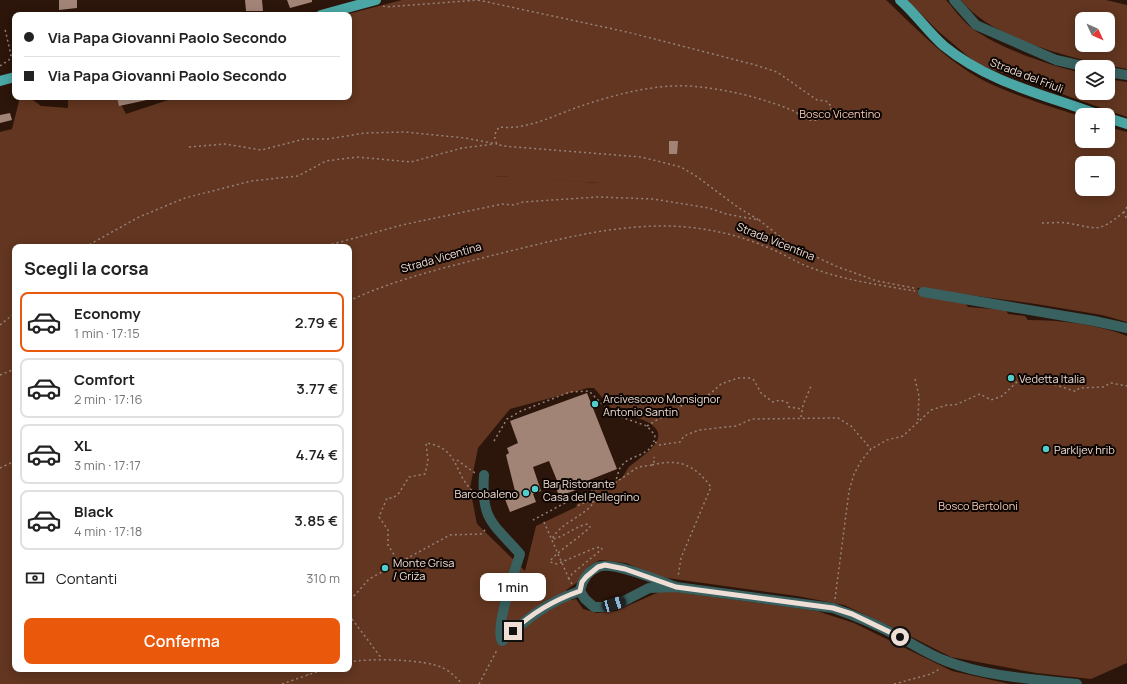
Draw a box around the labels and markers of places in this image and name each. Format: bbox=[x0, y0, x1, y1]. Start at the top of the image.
place label: Vedetta Italia bbox=[1019, 371, 1085, 386]
marker: Vedetta Italia bbox=[1006, 373, 1016, 383]
place label: Arcivescovo Monsignor Antonio Santin bbox=[603, 391, 720, 419]
marker: Arcivescovo Monsignor Antonio Santin bbox=[590, 399, 600, 409]
place label: Parkljev hrib bbox=[1054, 442, 1115, 457]
marker: Parkljev hrib bbox=[1041, 444, 1051, 454]
place label: Bar Ristorante Casa del Pellegrino bbox=[543, 476, 640, 504]
marker: Bar Ristorante Casa del Pellegrino bbox=[530, 484, 540, 494]
place label: Barcobaleno bbox=[454, 486, 518, 501]
marker: Barcobaleno bbox=[521, 488, 531, 498]
place label: Monte Grisa / Griža bbox=[393, 555, 454, 583]
marker: Monte Grisa / Griža bbox=[380, 563, 390, 573]

